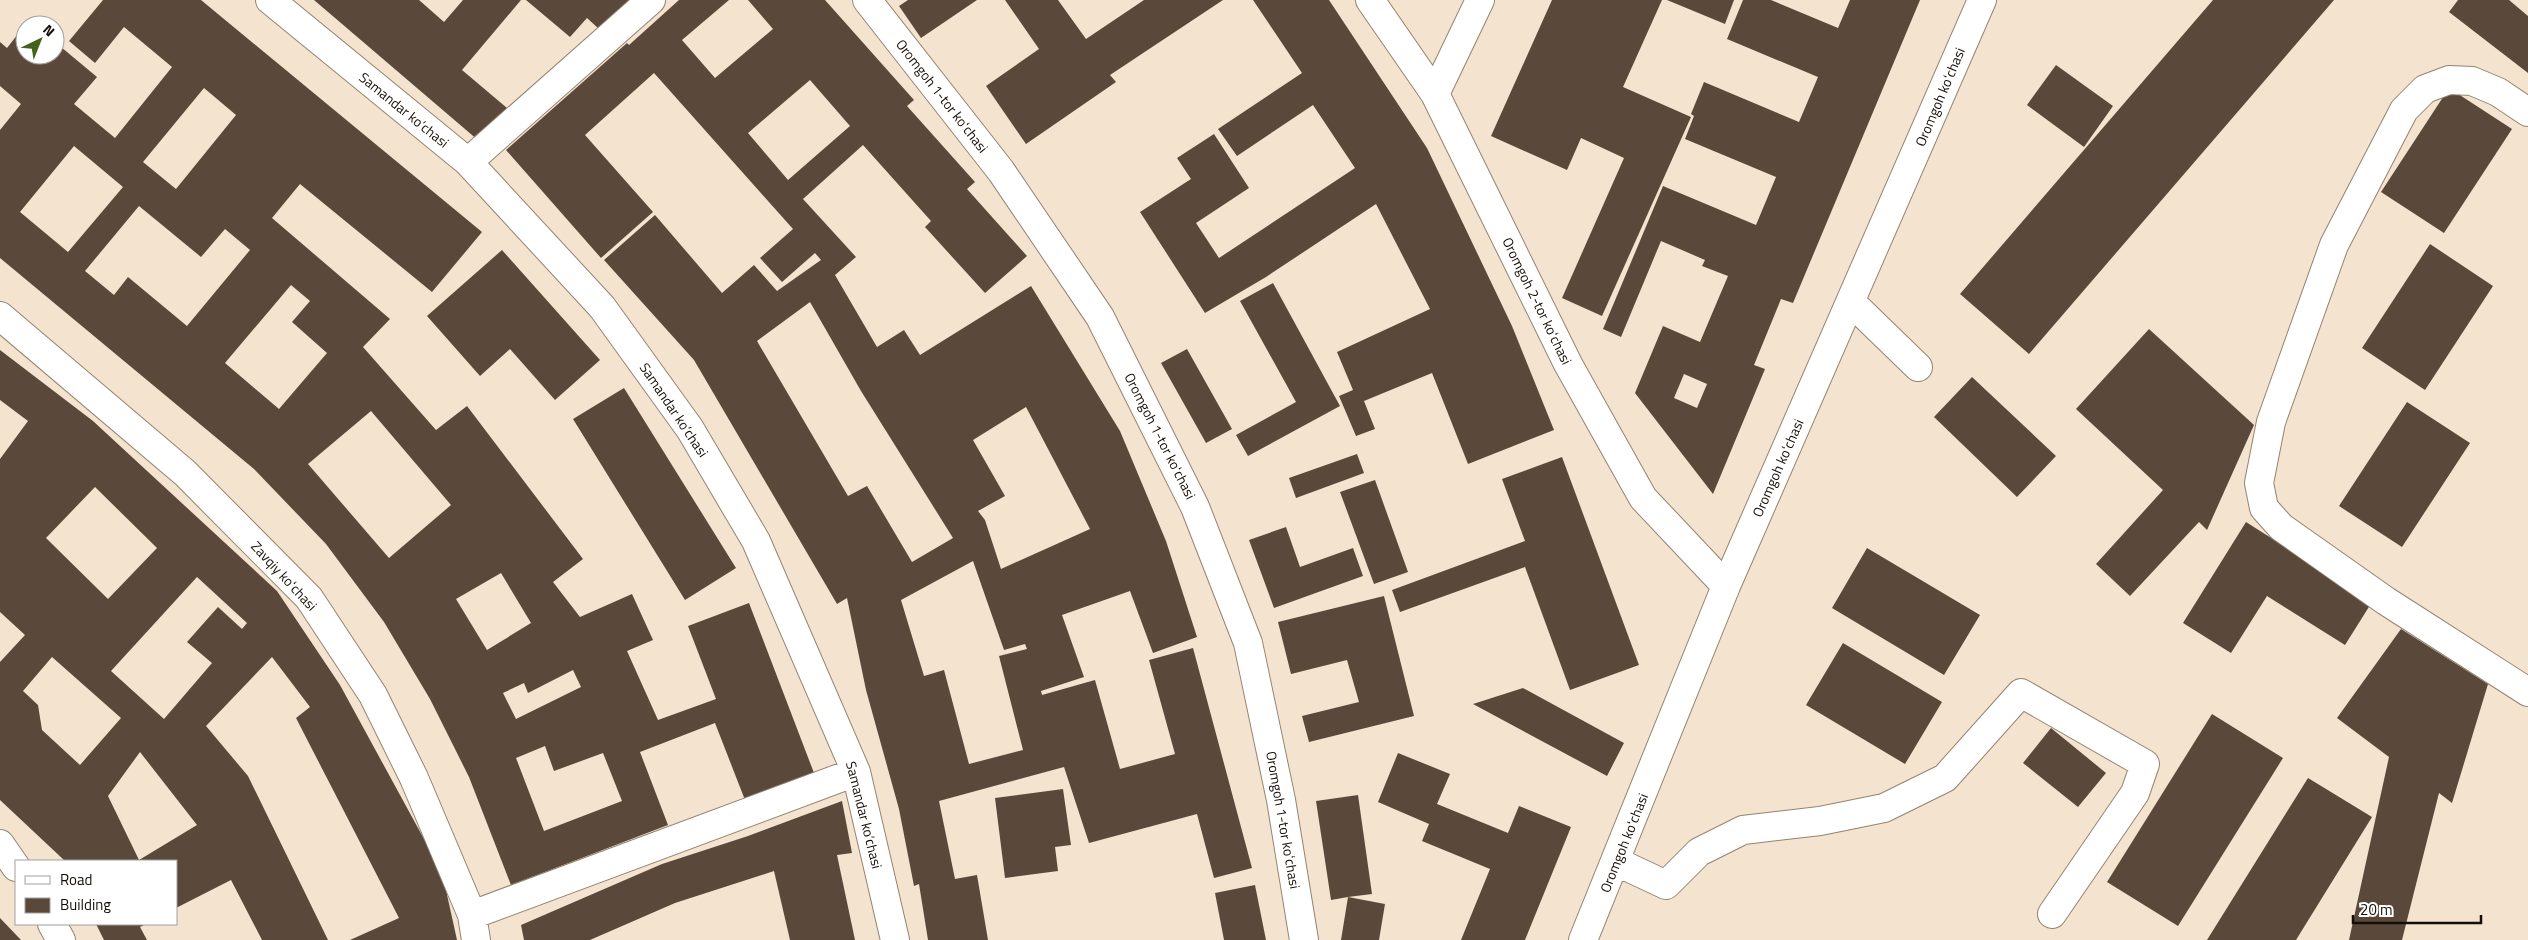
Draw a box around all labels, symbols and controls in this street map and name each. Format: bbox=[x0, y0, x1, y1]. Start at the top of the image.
north arrow bbox=[15, 15, 65, 65]
text: N bbox=[38, 19, 60, 41]
street label: Oromgoh 1-tor koʻchasi bbox=[891, 34, 994, 157]
street label: Oromgoh koʻchasi bbox=[1909, 44, 1970, 149]
street label: Samandar ko‘chasi bbox=[355, 67, 454, 152]
street label: Oromgoh 2-tor koʻchasi bbox=[1497, 234, 1577, 368]
street label: Samandar ko‘chasi bbox=[635, 358, 714, 461]
street label: Oromgoh 1-tor koʻchasi bbox=[1119, 369, 1201, 503]
street label: Oromgoh koʻchasi bbox=[1747, 415, 1809, 520]
street label: Zavqiy koʻchasi bbox=[246, 536, 322, 615]
street label: Oromgoh 1-tor koʻchasi bbox=[1261, 749, 1306, 890]
street label: Samandar ko‘chasi bbox=[841, 759, 888, 871]
street label: Oromgoh koʻchasi bbox=[1594, 790, 1653, 896]
legend bbox=[15, 860, 178, 925]
text: Road bbox=[60, 868, 92, 891]
scale bar bbox=[2353, 892, 2480, 924]
text: Building bbox=[60, 893, 111, 916]
text: 20 m bbox=[2360, 898, 2393, 921]

